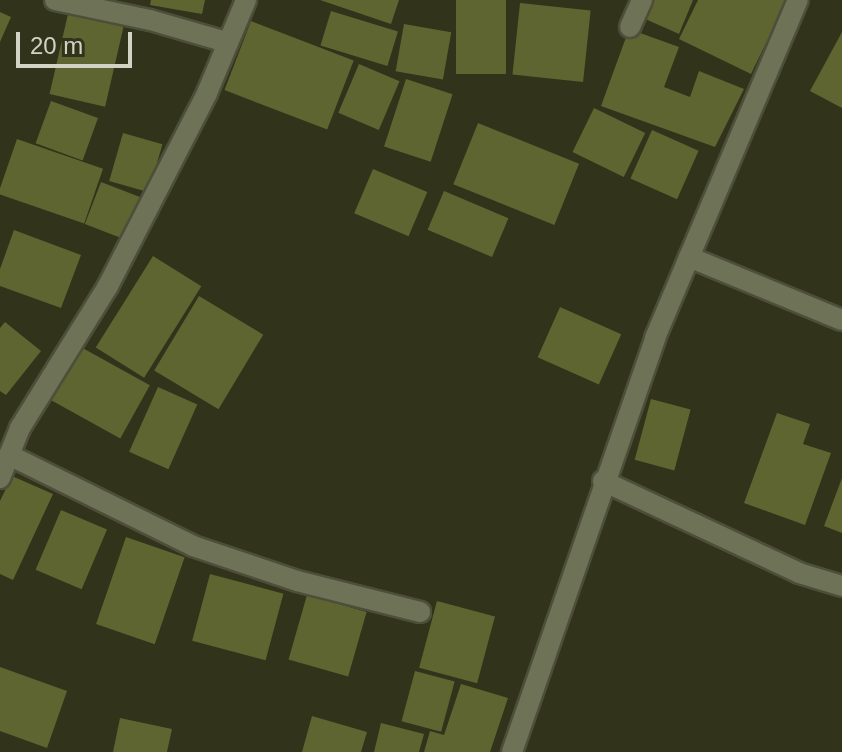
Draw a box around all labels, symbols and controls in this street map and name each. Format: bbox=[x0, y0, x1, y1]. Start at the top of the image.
scale bar bbox=[20, 16, 136, 66]
text: 20 m bbox=[30, 32, 83, 59]

